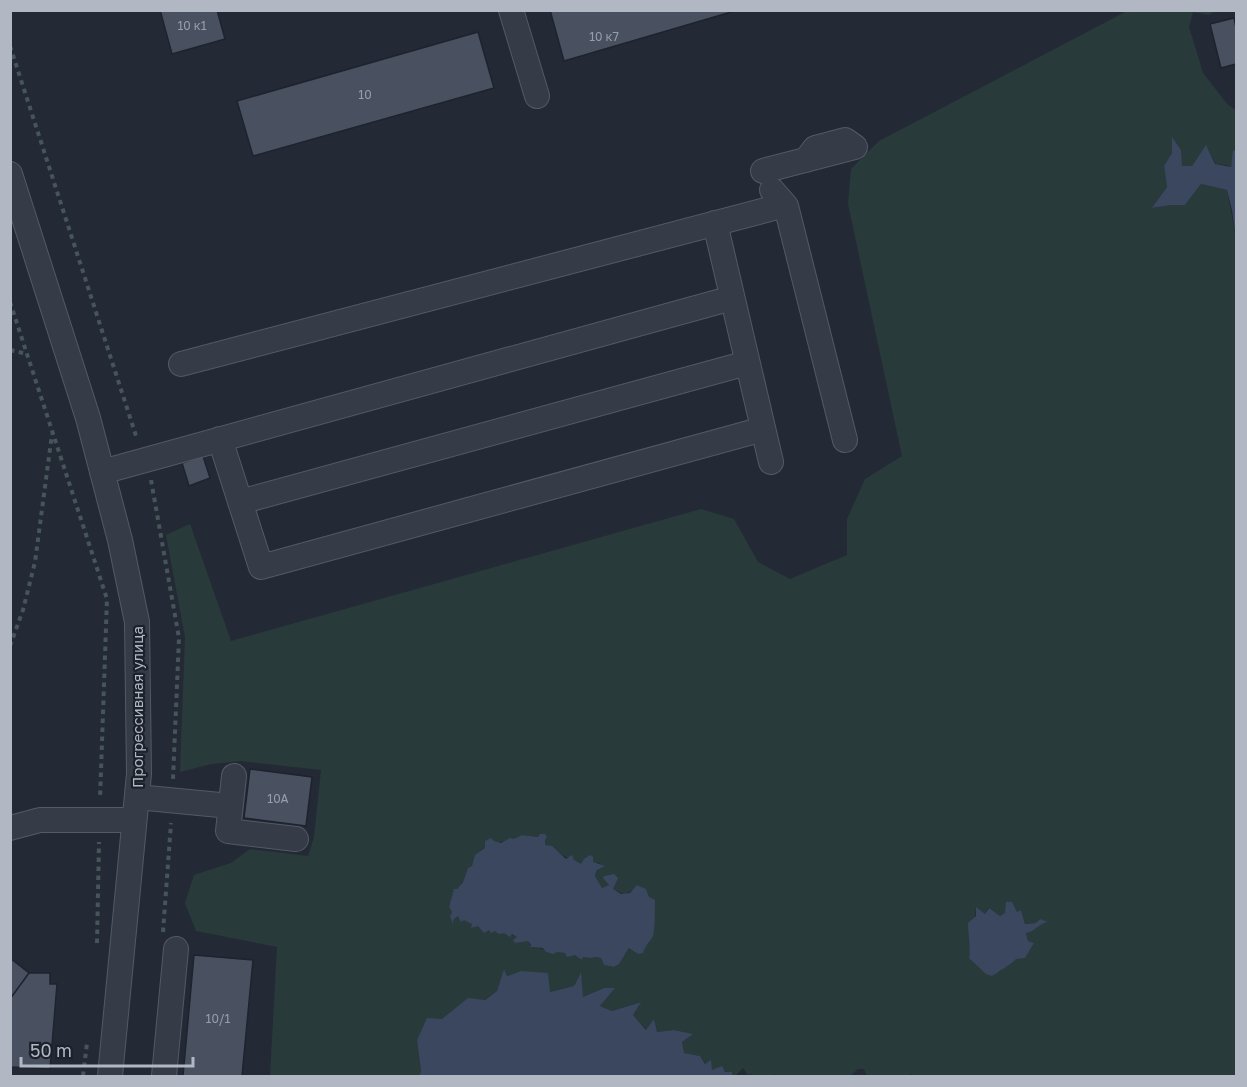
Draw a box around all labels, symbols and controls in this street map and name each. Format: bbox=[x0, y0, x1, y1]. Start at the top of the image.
house number: 10 к1 bbox=[178, 18, 207, 33]
house number: 10 к7 bbox=[589, 29, 619, 44]
house number: 10 bbox=[358, 87, 372, 102]
street label: Прогрессивная улица bbox=[128, 626, 146, 788]
house number: 10А bbox=[267, 791, 289, 806]
house number: 10/1 bbox=[206, 1011, 231, 1026]
scale bar bbox=[21, 1030, 194, 1068]
text: 50 m bbox=[30, 1039, 72, 1061]

